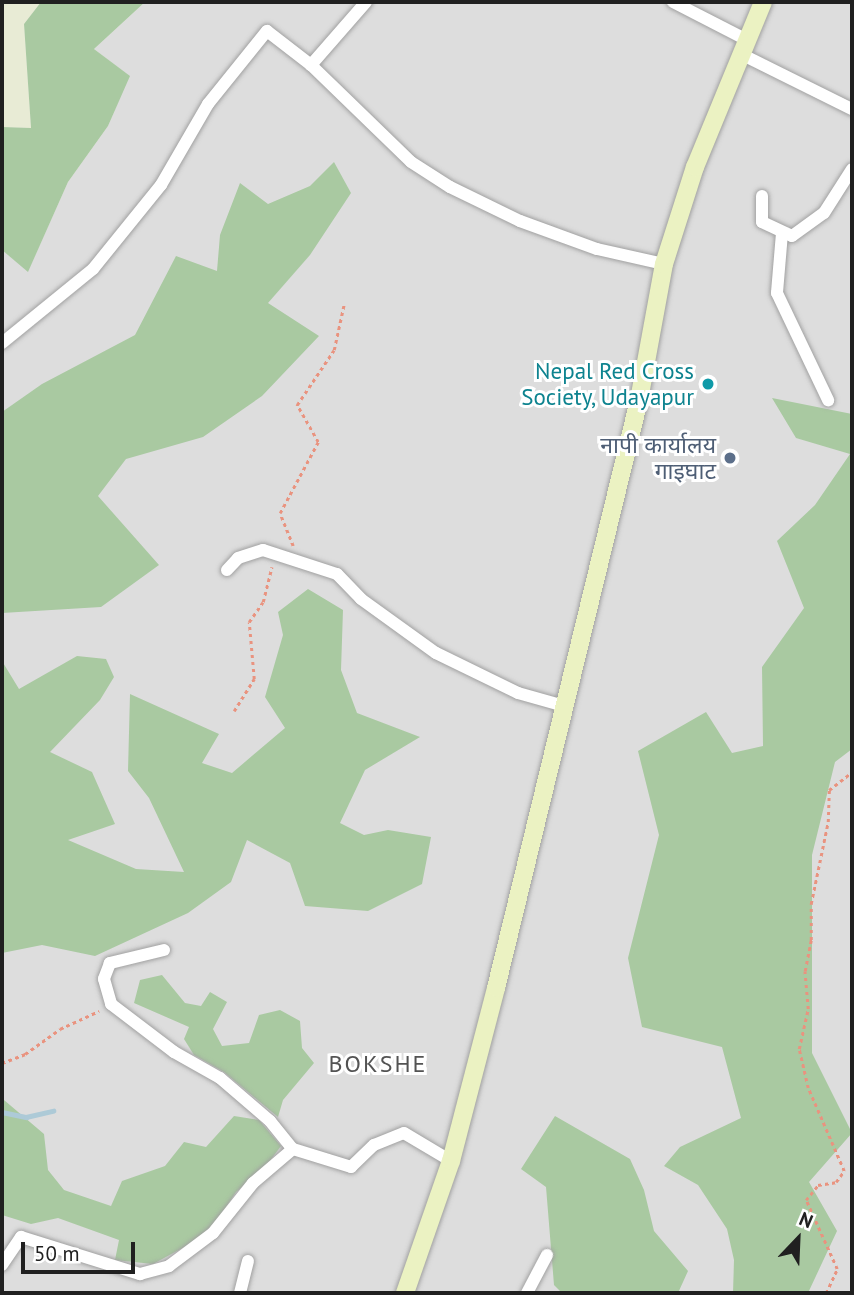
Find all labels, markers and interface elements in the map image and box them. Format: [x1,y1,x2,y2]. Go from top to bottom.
place label: Nepal Red Cross Society, Udayapur [519,357,694,411]
marker: Nepal Red Cross Society, Udayapur [700,376,716,392]
place label: नापी कार्यालय गाइघाट [600,431,716,485]
marker: नापी कार्यालय गाइघाट [722,450,738,466]
district label: BOKSHE [329,1050,427,1078]
north arrow [763,1204,833,1274]
text: N [796,1206,817,1233]
scale bar [24,1228,138,1272]
text: 50 m [34,1240,80,1267]

